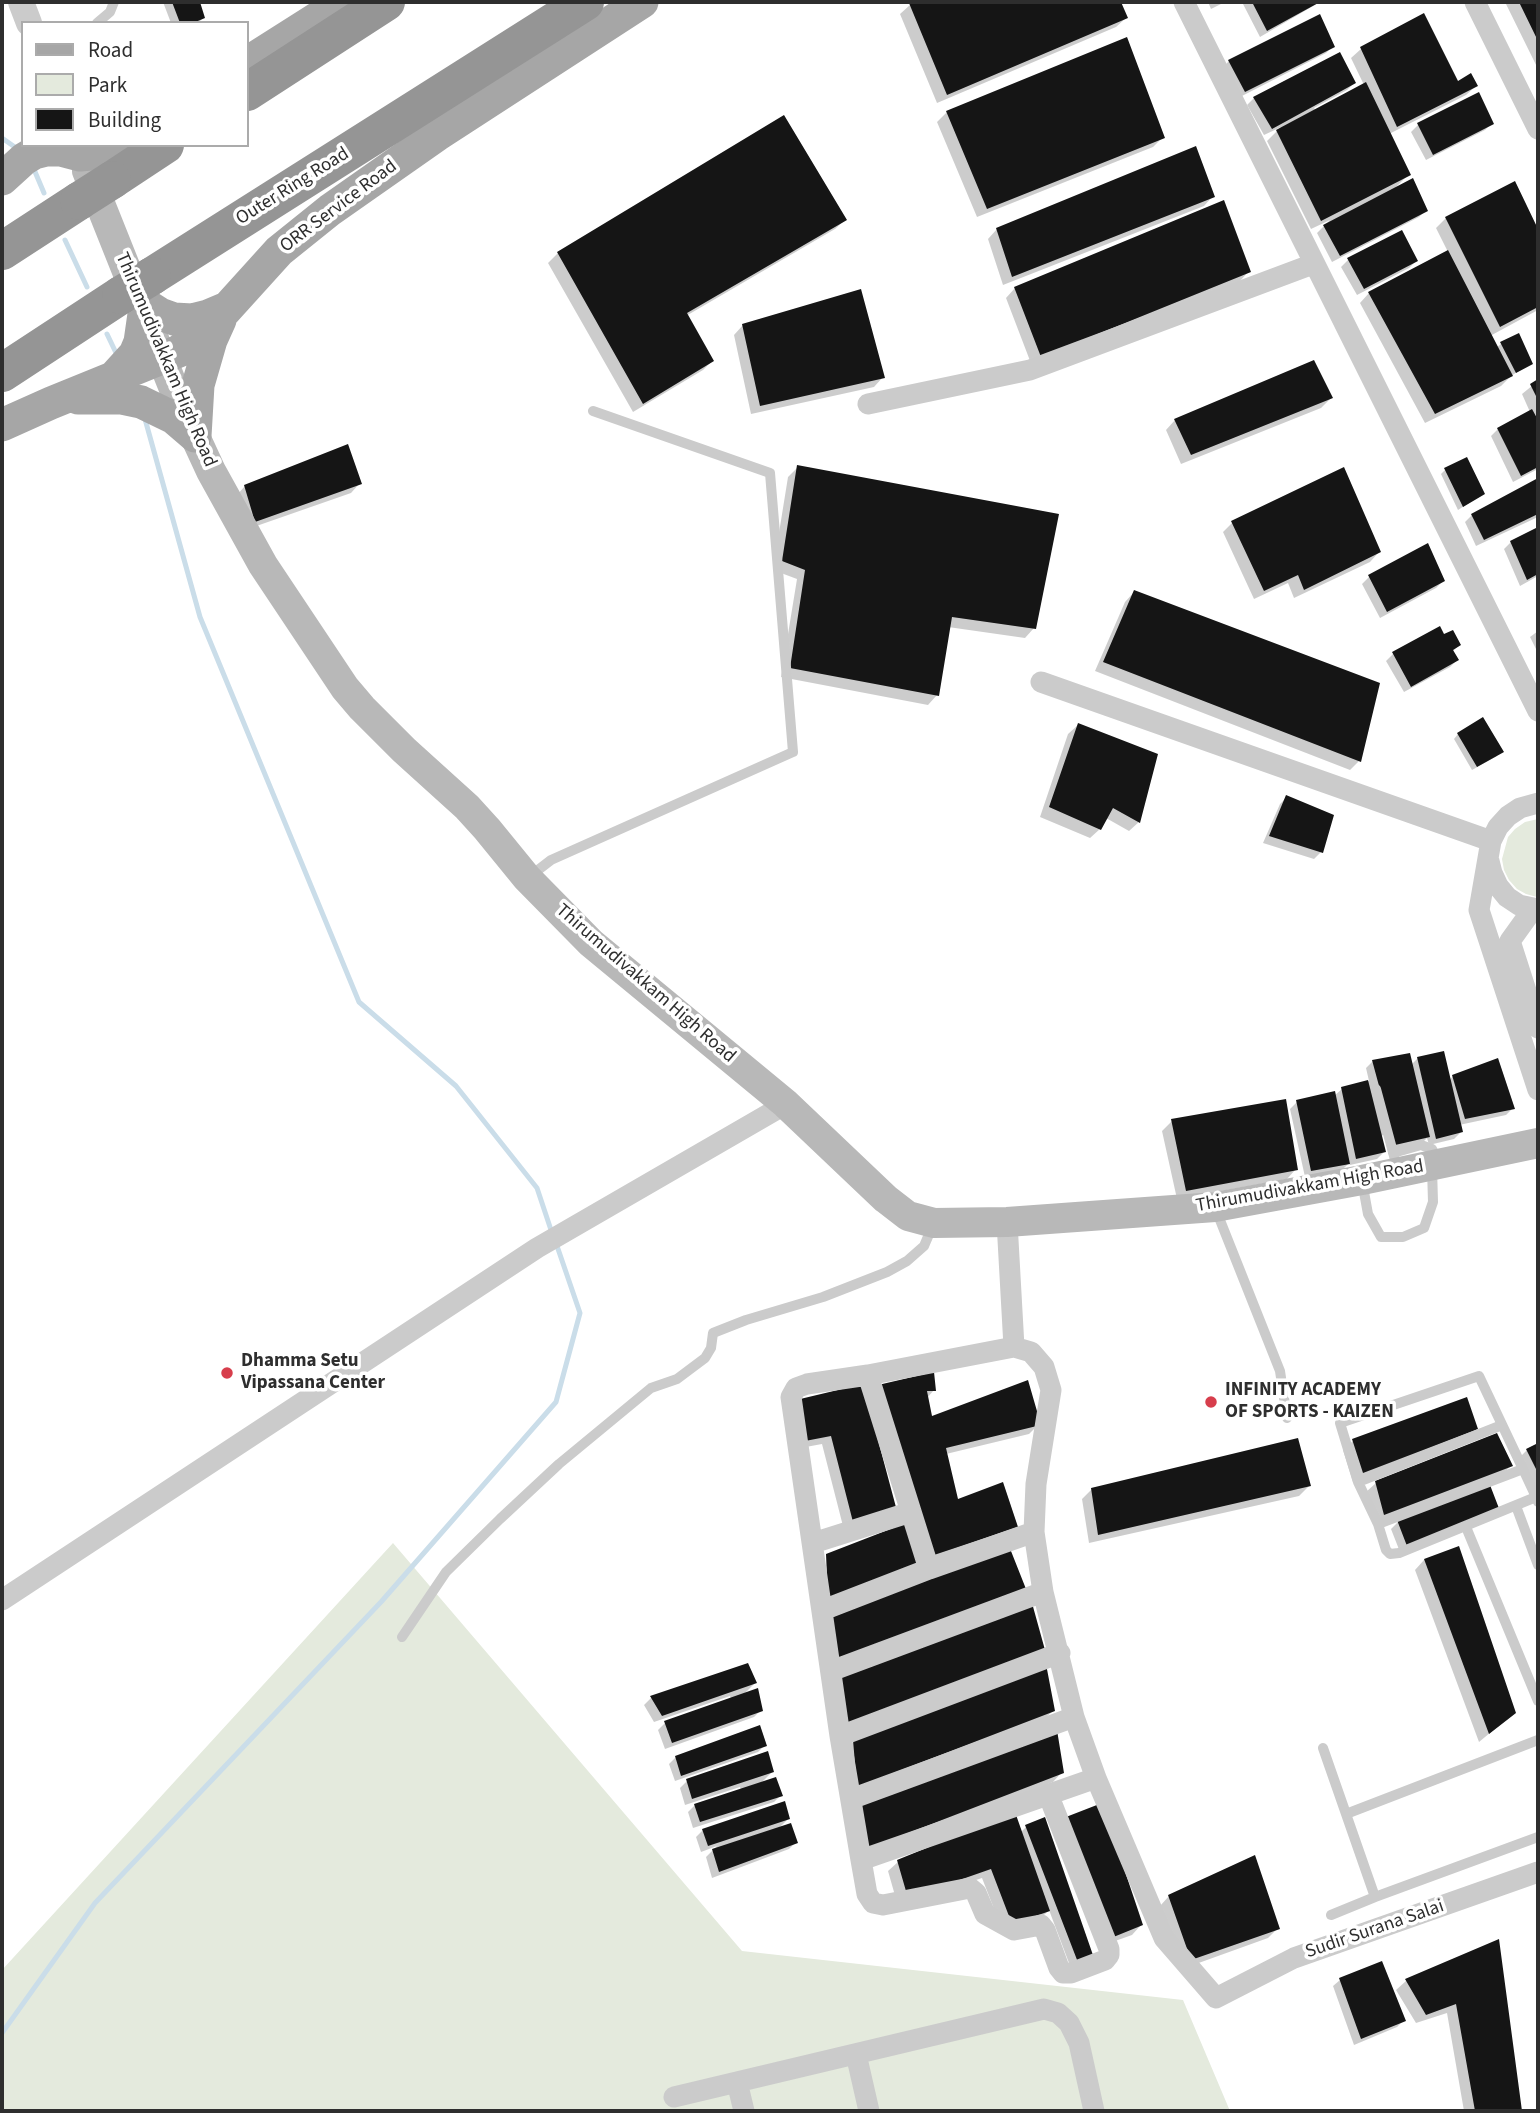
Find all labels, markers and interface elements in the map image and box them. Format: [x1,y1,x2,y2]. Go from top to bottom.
legend [21,21,248,147]
text: Road [88,35,133,65]
text: Park [88,70,127,100]
text: Building [88,105,161,135]
street label: Outer Ring Road [232,143,354,231]
street label: ORR Service Road [276,156,402,258]
street label: Thirumudivakkam High Road [109,249,221,471]
street label: Thirumudivakkam High Road [550,900,740,1068]
street label: Thirumudivakkam High Road [1194,1156,1426,1218]
place label: Dhamma Setu Vipassana Center [241,1351,385,1395]
marker: Dhamma Setu Vipassana Center [219,1365,235,1381]
place label: INFINITY ACADEMY OF SPORTS - KAIZEN [1225,1380,1394,1424]
marker: INFINITY ACADEMY OF SPORTS - KAIZEN [1203,1394,1219,1410]
street label: Sudir Surana Salai [1303,1896,1447,1964]

